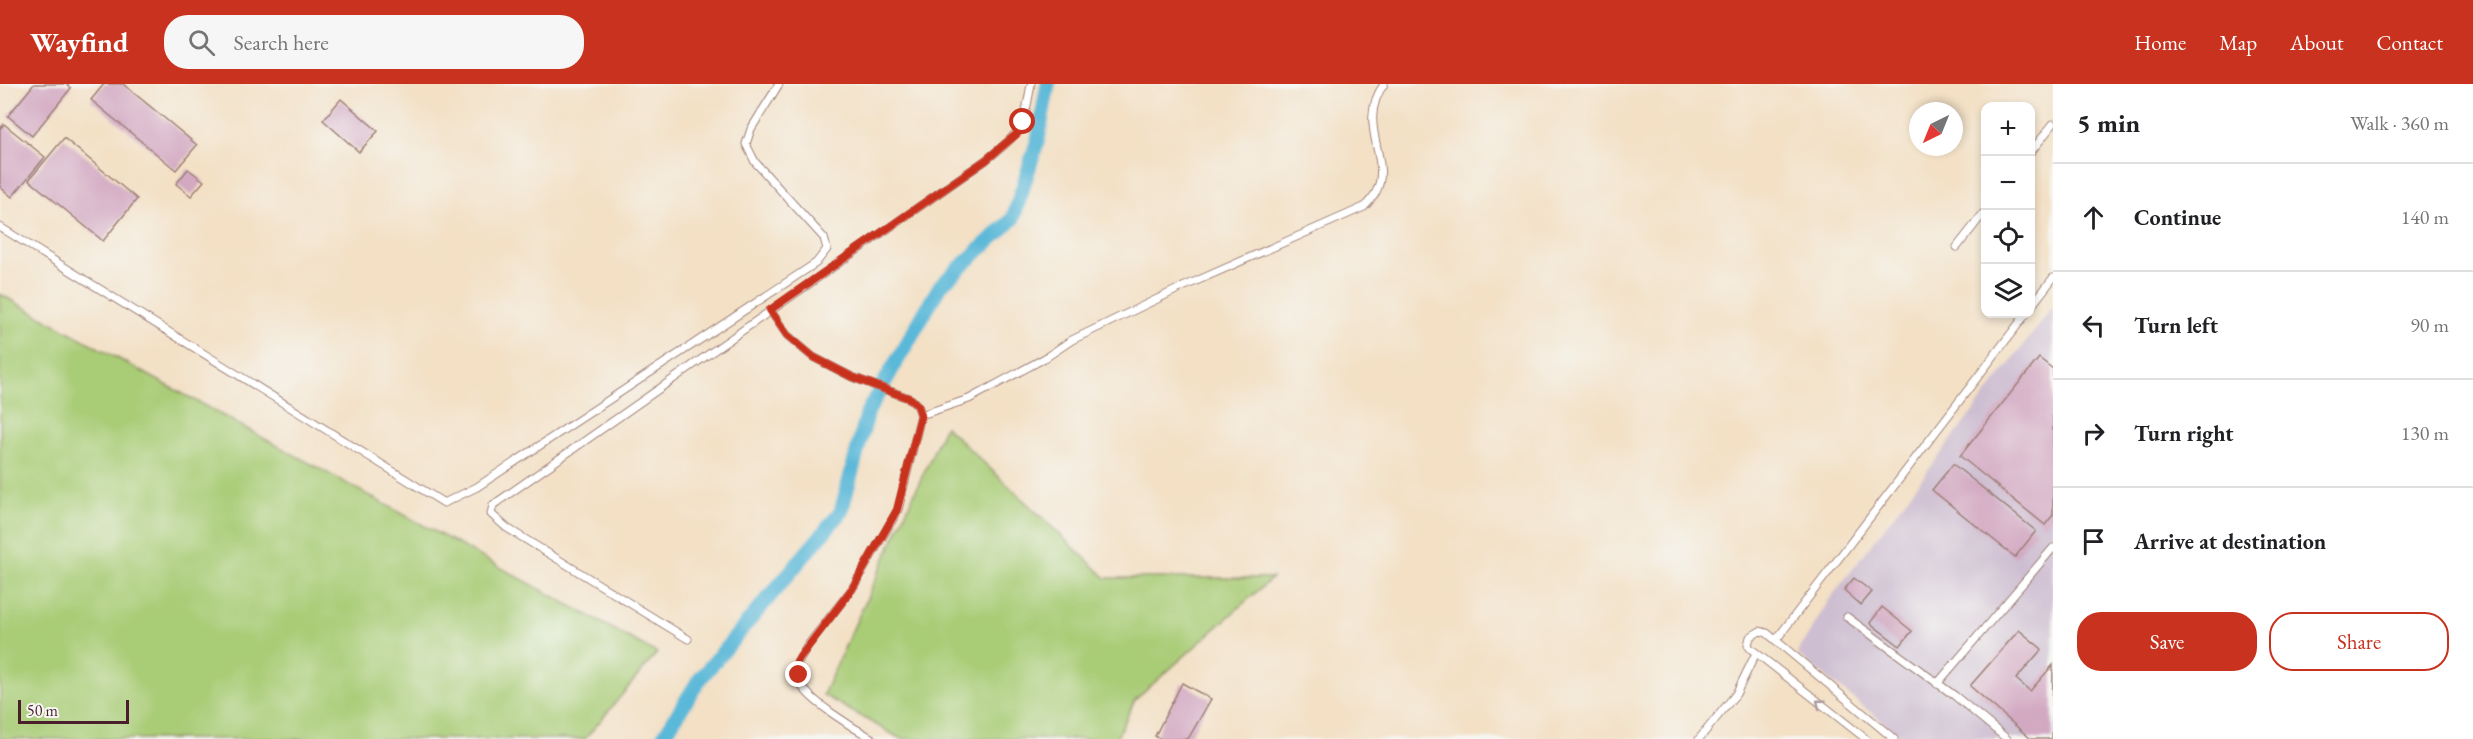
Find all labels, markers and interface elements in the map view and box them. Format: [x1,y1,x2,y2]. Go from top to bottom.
search box [164,15,584,69]
text: Wayfind [30,24,128,60]
icon: search [185,26,218,59]
text: Search here [233,28,329,57]
text: Home [2134,29,2186,56]
text: Map [2219,29,2257,56]
text: About [2290,29,2343,56]
text: Contact [2376,29,2443,56]
north arrow [1909,102,1963,156]
map controls [1981,102,2035,318]
button: + [1981,102,2035,156]
text: 5 min [2077,106,2140,140]
route start [1009,108,1035,134]
text: Walk · 360 m [2350,110,2449,136]
button: − [1981,156,2035,210]
icon: ahead [2077,201,2110,234]
text: Continue [2134,203,2221,232]
text: 140 m [2401,204,2449,230]
button: locate [1981,210,2035,264]
button: layers [1981,264,2035,318]
icon: left [2077,309,2110,342]
text: Turn left [2134,311,2218,340]
text: 90 m [2410,312,2449,338]
icon: right [2077,417,2110,450]
text: Turn right [2134,419,2233,448]
text: 130 m [2401,420,2449,446]
icon: arrive [2077,525,2110,558]
text: Arrive at destination [2134,527,2326,556]
button: Save [2077,612,2257,671]
button: Share [2269,612,2449,671]
route end [785,661,811,687]
scale bar [18,697,129,724]
one-way arrow [1815,699,1826,710]
text: 50 m [27,700,58,721]

